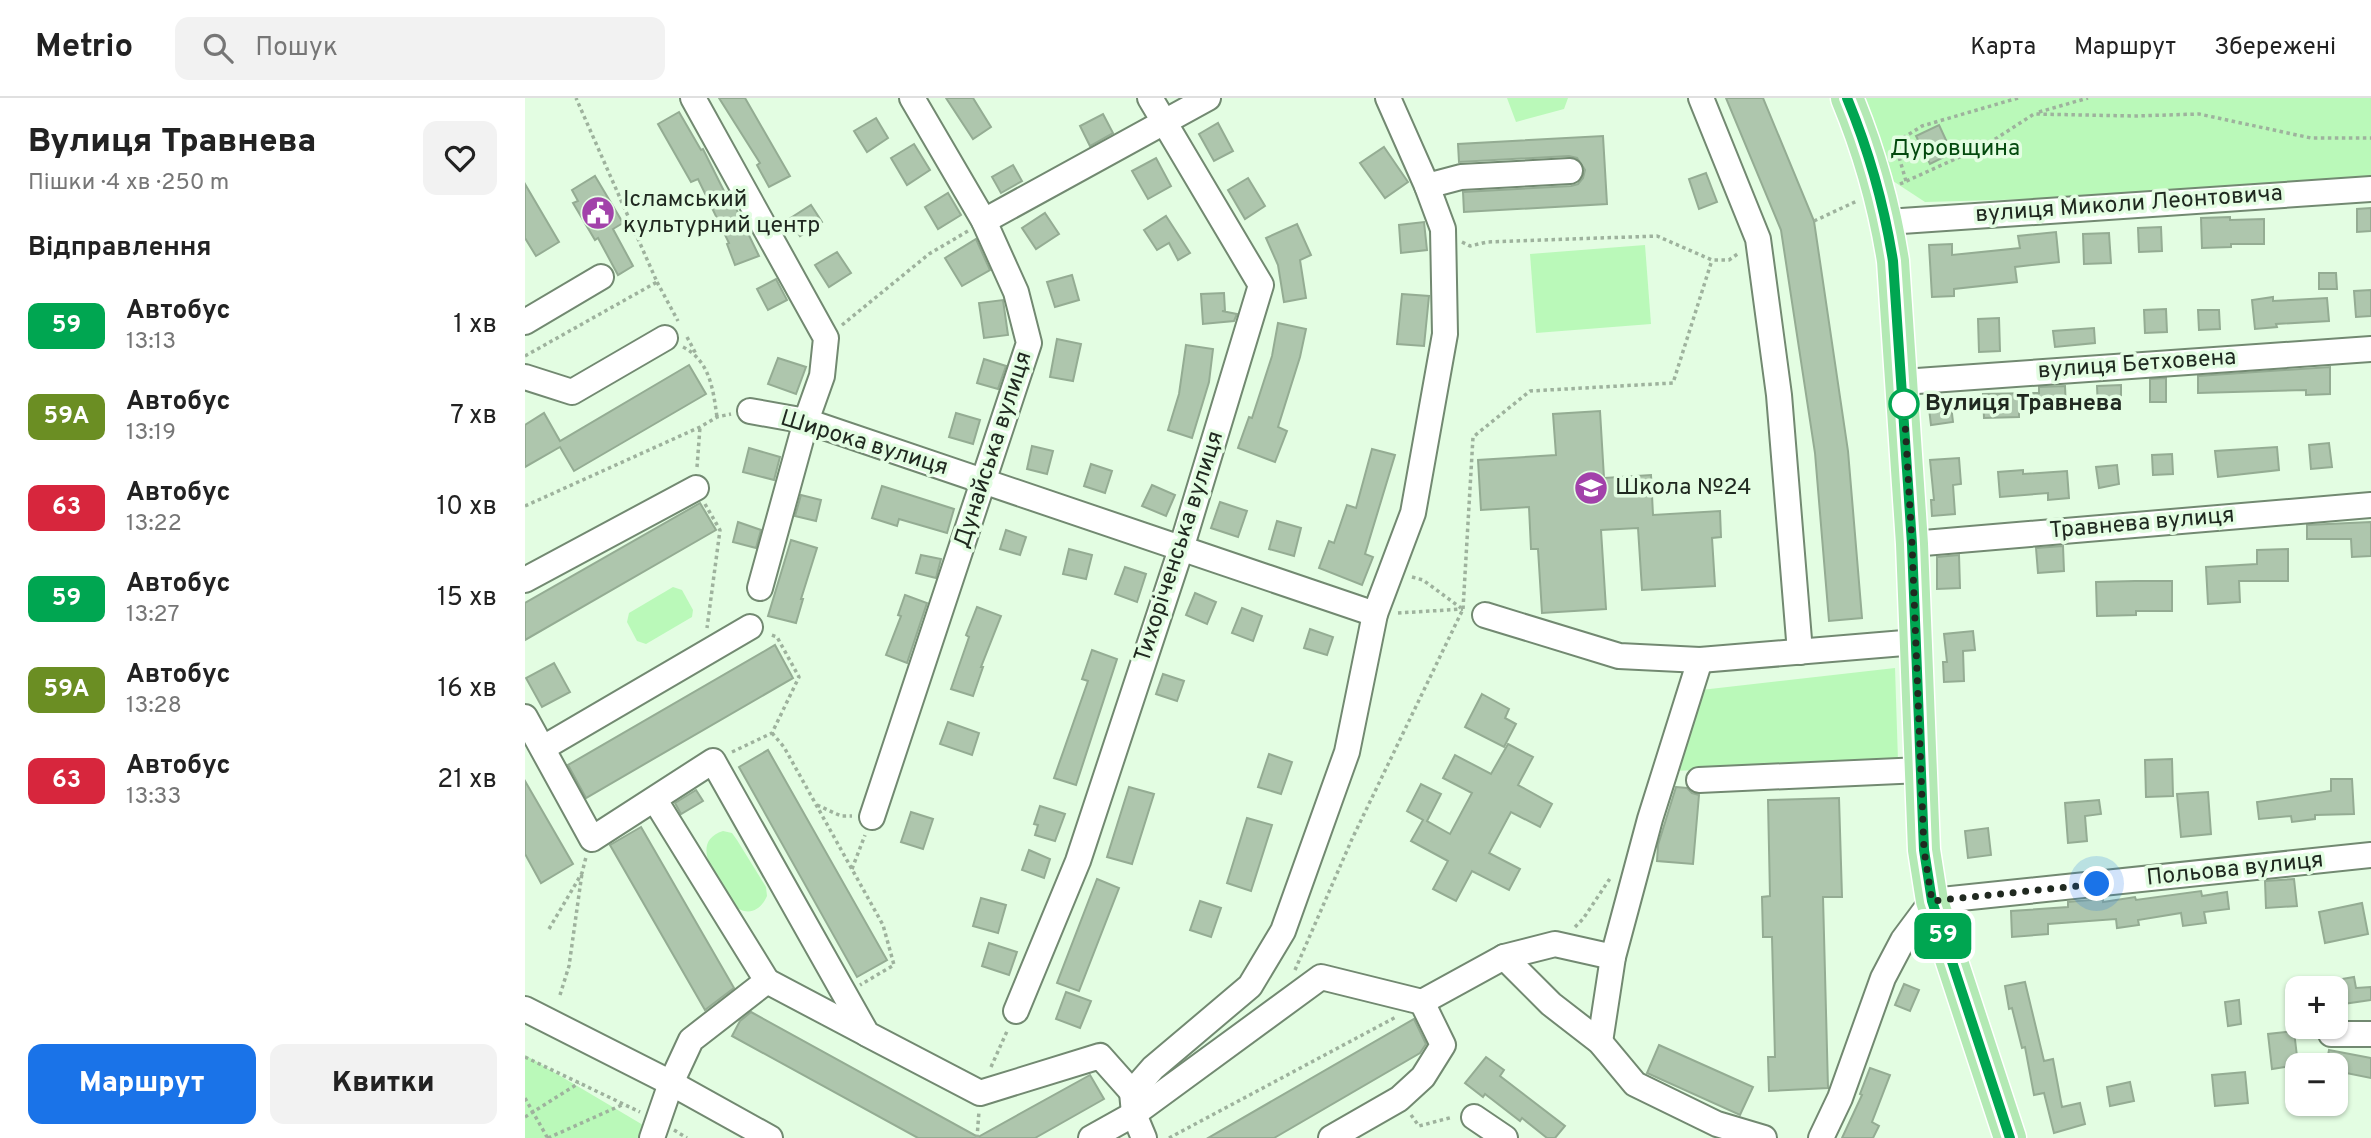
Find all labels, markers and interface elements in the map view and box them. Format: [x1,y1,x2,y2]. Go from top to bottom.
search box [175,17,665,80]
text: Metrio [35,27,133,69]
icon: search [199,29,237,67]
text: Пошук [255,32,338,65]
text: Карта [1970,33,2036,63]
text: Маршрут [2074,33,2176,63]
text: Збережені [2214,33,2336,63]
button: heart [423,121,497,195]
text: Вулиця Травнева [28,122,316,164]
park label: Дуровщина [1890,135,2020,164]
text: Пішки · 4 хв · 250 m [28,169,229,198]
street label: вулиця Миколи Леонтовича [1974,180,2284,230]
place label: Ісламський культурний центр [623,186,820,241]
public building icon: Ісламський культурний центр [579,194,617,232]
text: Відправлення [28,232,211,265]
text: Автобус [126,295,231,328]
text: 1 хв [453,309,497,342]
text: 59 [52,311,81,341]
text: 13:13 [126,328,176,357]
street label: вулиця Бетховена [2037,344,2237,386]
street label: Дунайська вулиця [949,348,1039,552]
text: Автобус [126,386,231,419]
marker: Вулиця Травнева [1889,389,1919,419]
place label: Вулиця Травнева [1925,390,2122,419]
text: 7 хв [450,400,497,433]
text: 59А [44,402,89,432]
street label: Широка вулиця [777,405,951,483]
text: 13:19 [126,419,176,448]
street label: Тихоріченська вулиця [1129,428,1231,666]
school or university icon: Школа №24 [1572,469,1610,507]
place label: Школа №24 [1615,474,1752,503]
text: Автобус [126,477,231,510]
text: 10 хв [436,491,497,524]
text: 63 [52,493,81,523]
street label: Травнева вулиця [2048,501,2236,547]
text: 13:22 [126,510,182,539]
text: Автобус [126,568,231,601]
text: 15 хв [437,582,497,615]
text: 59 [52,584,81,614]
text: 13:27 [126,601,179,630]
text: Автобус [126,659,231,692]
text: 16 хв [438,673,497,706]
text: 59А [44,675,89,705]
text: 13:28 [126,692,182,721]
text: Автобус [126,750,231,783]
text: 21 хв [437,764,497,797]
text: 63 [52,766,81,796]
text: 13:33 [126,783,181,812]
street label: Польова вулиця [2145,846,2325,894]
your location [2079,866,2114,901]
line badge: 59 [1911,913,1975,959]
text: 59 [1928,921,1958,951]
map controls [2285,976,2348,1116]
button: + [2285,976,2348,1039]
button: Маршрут [28,1044,256,1124]
button: Квитки [270,1044,497,1124]
button: − [2285,1053,2348,1116]

